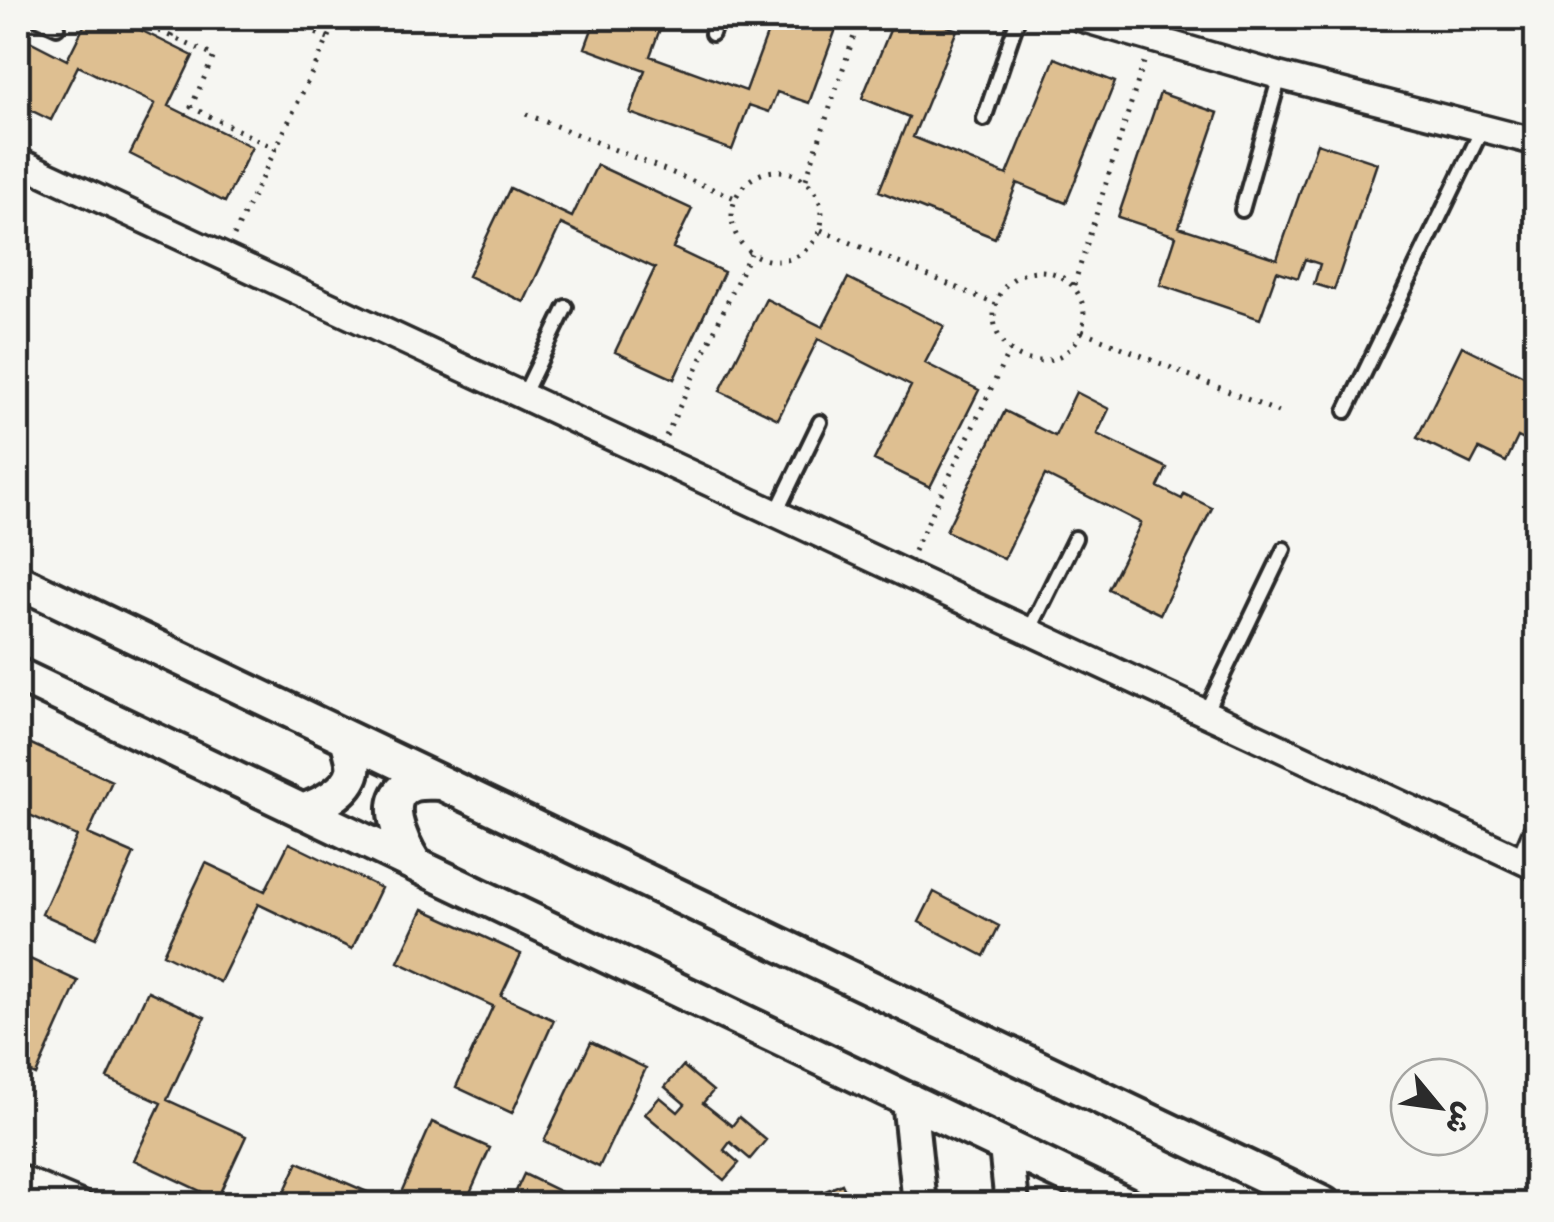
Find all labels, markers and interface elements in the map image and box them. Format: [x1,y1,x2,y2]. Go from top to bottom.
north arrow [1389,1057,1489,1157]
text: ش [1432,1094,1483,1141]

